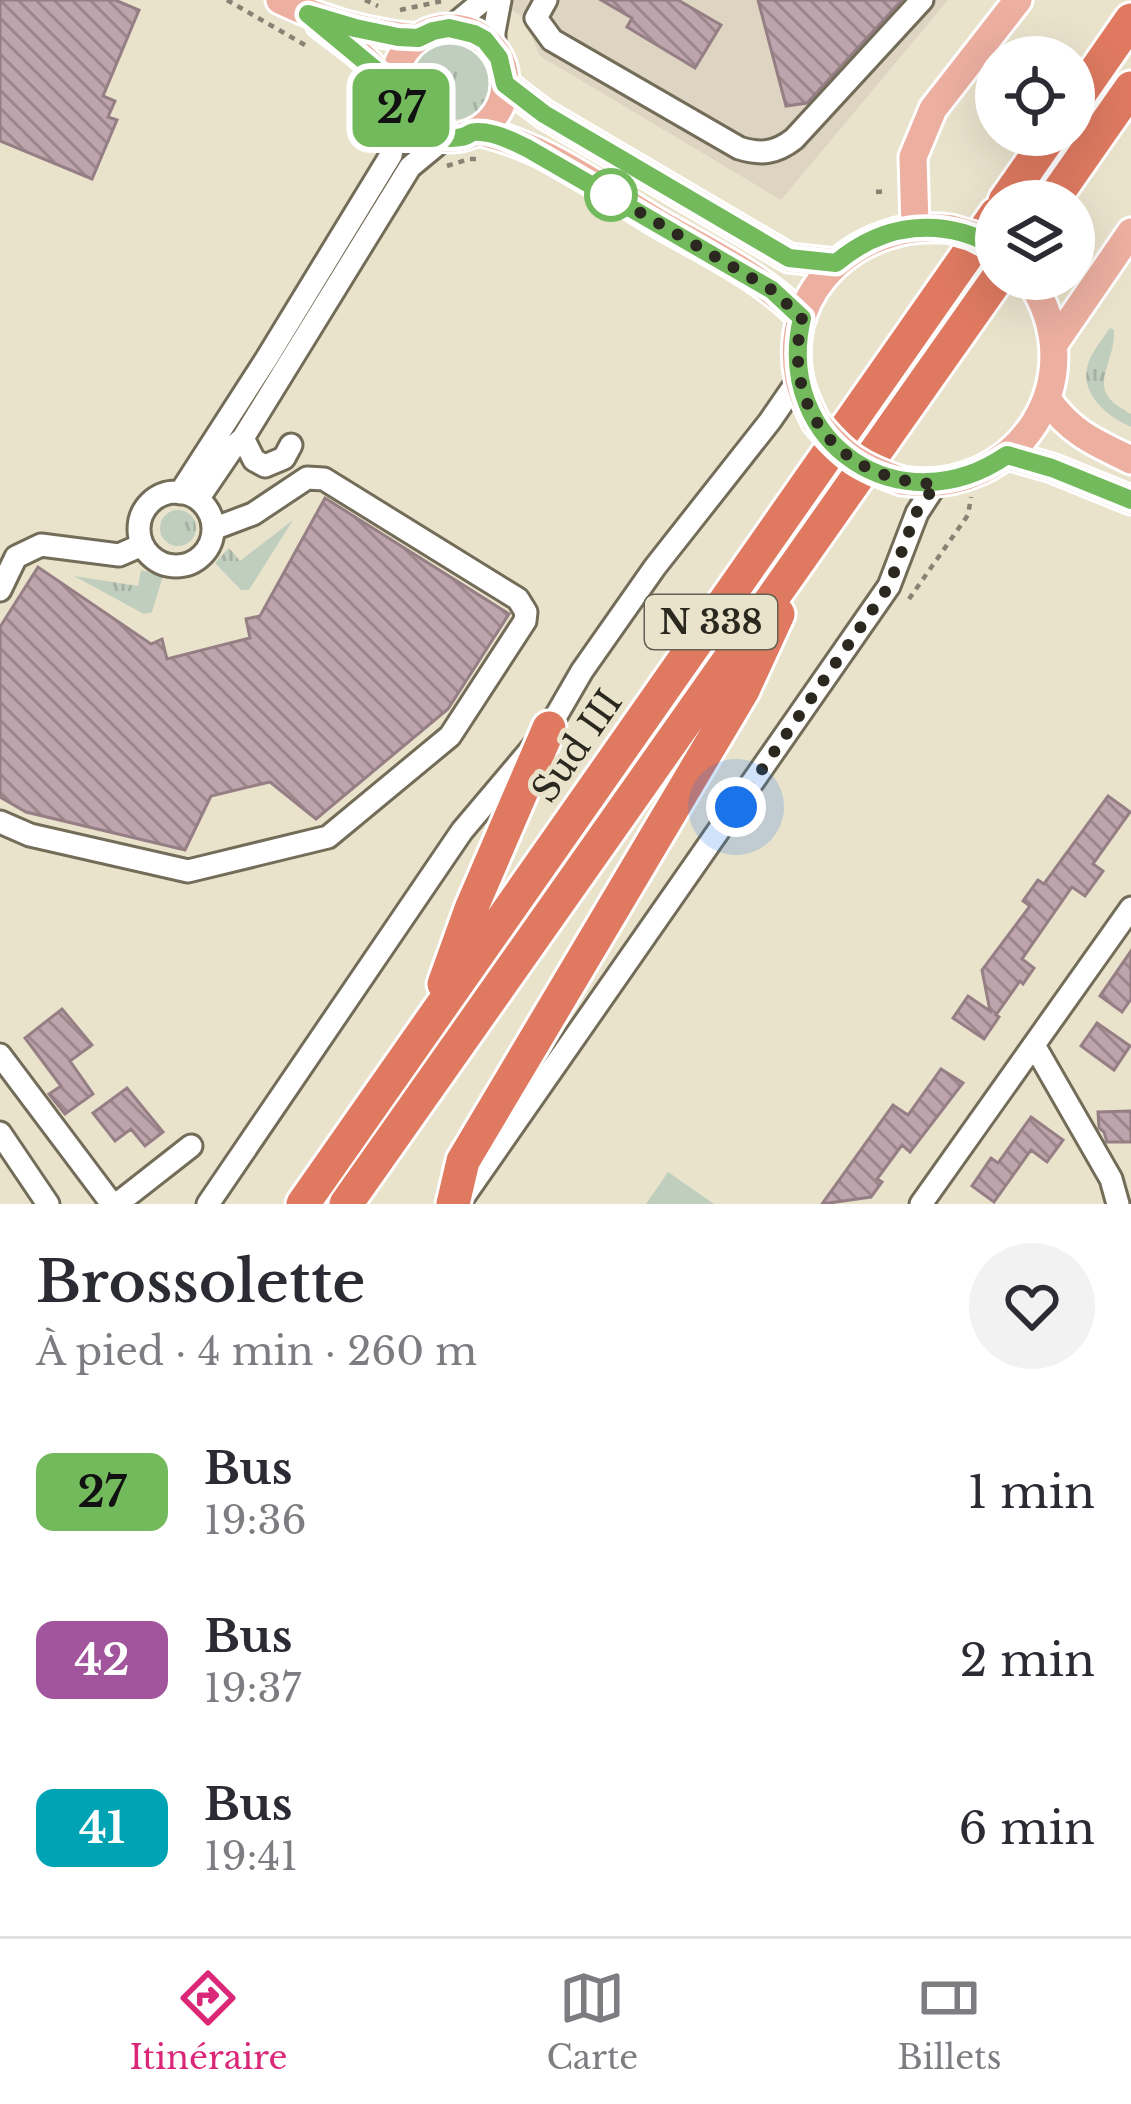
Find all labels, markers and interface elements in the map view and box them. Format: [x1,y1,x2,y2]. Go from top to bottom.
map controls [975,36,1095,300]
button: locate [975,36,1095,156]
line badge: 27 [347,69,455,147]
text: 27 [376,82,426,134]
unlabelled marker [586,170,636,220]
button: layers [975,180,1095,300]
road number: N 338 [645,595,777,649]
street label: Sud III [522,681,632,811]
your location [706,777,766,837]
button: heart [969,1243,1095,1369]
text: Brossolette [36,1247,365,1317]
text: À pied · 4 min · 260 m [36,1327,477,1376]
text: Bus [204,1440,292,1496]
text: 1 min [967,1464,1095,1520]
text: 27 [77,1466,127,1518]
text: 19:36 [204,1496,307,1545]
text: Bus [204,1608,292,1664]
text: 2 min [960,1632,1095,1688]
text: 42 [74,1634,130,1686]
text: 19:37 [204,1664,301,1713]
text: Bus [204,1776,292,1832]
text: 6 min [959,1800,1095,1856]
text: 41 [79,1802,125,1854]
text: 19:41 [204,1832,298,1881]
tab: Itinéraire [129,1965,288,2078]
tab: Carte [546,1965,638,2078]
tab: Billets [897,1965,1002,2078]

